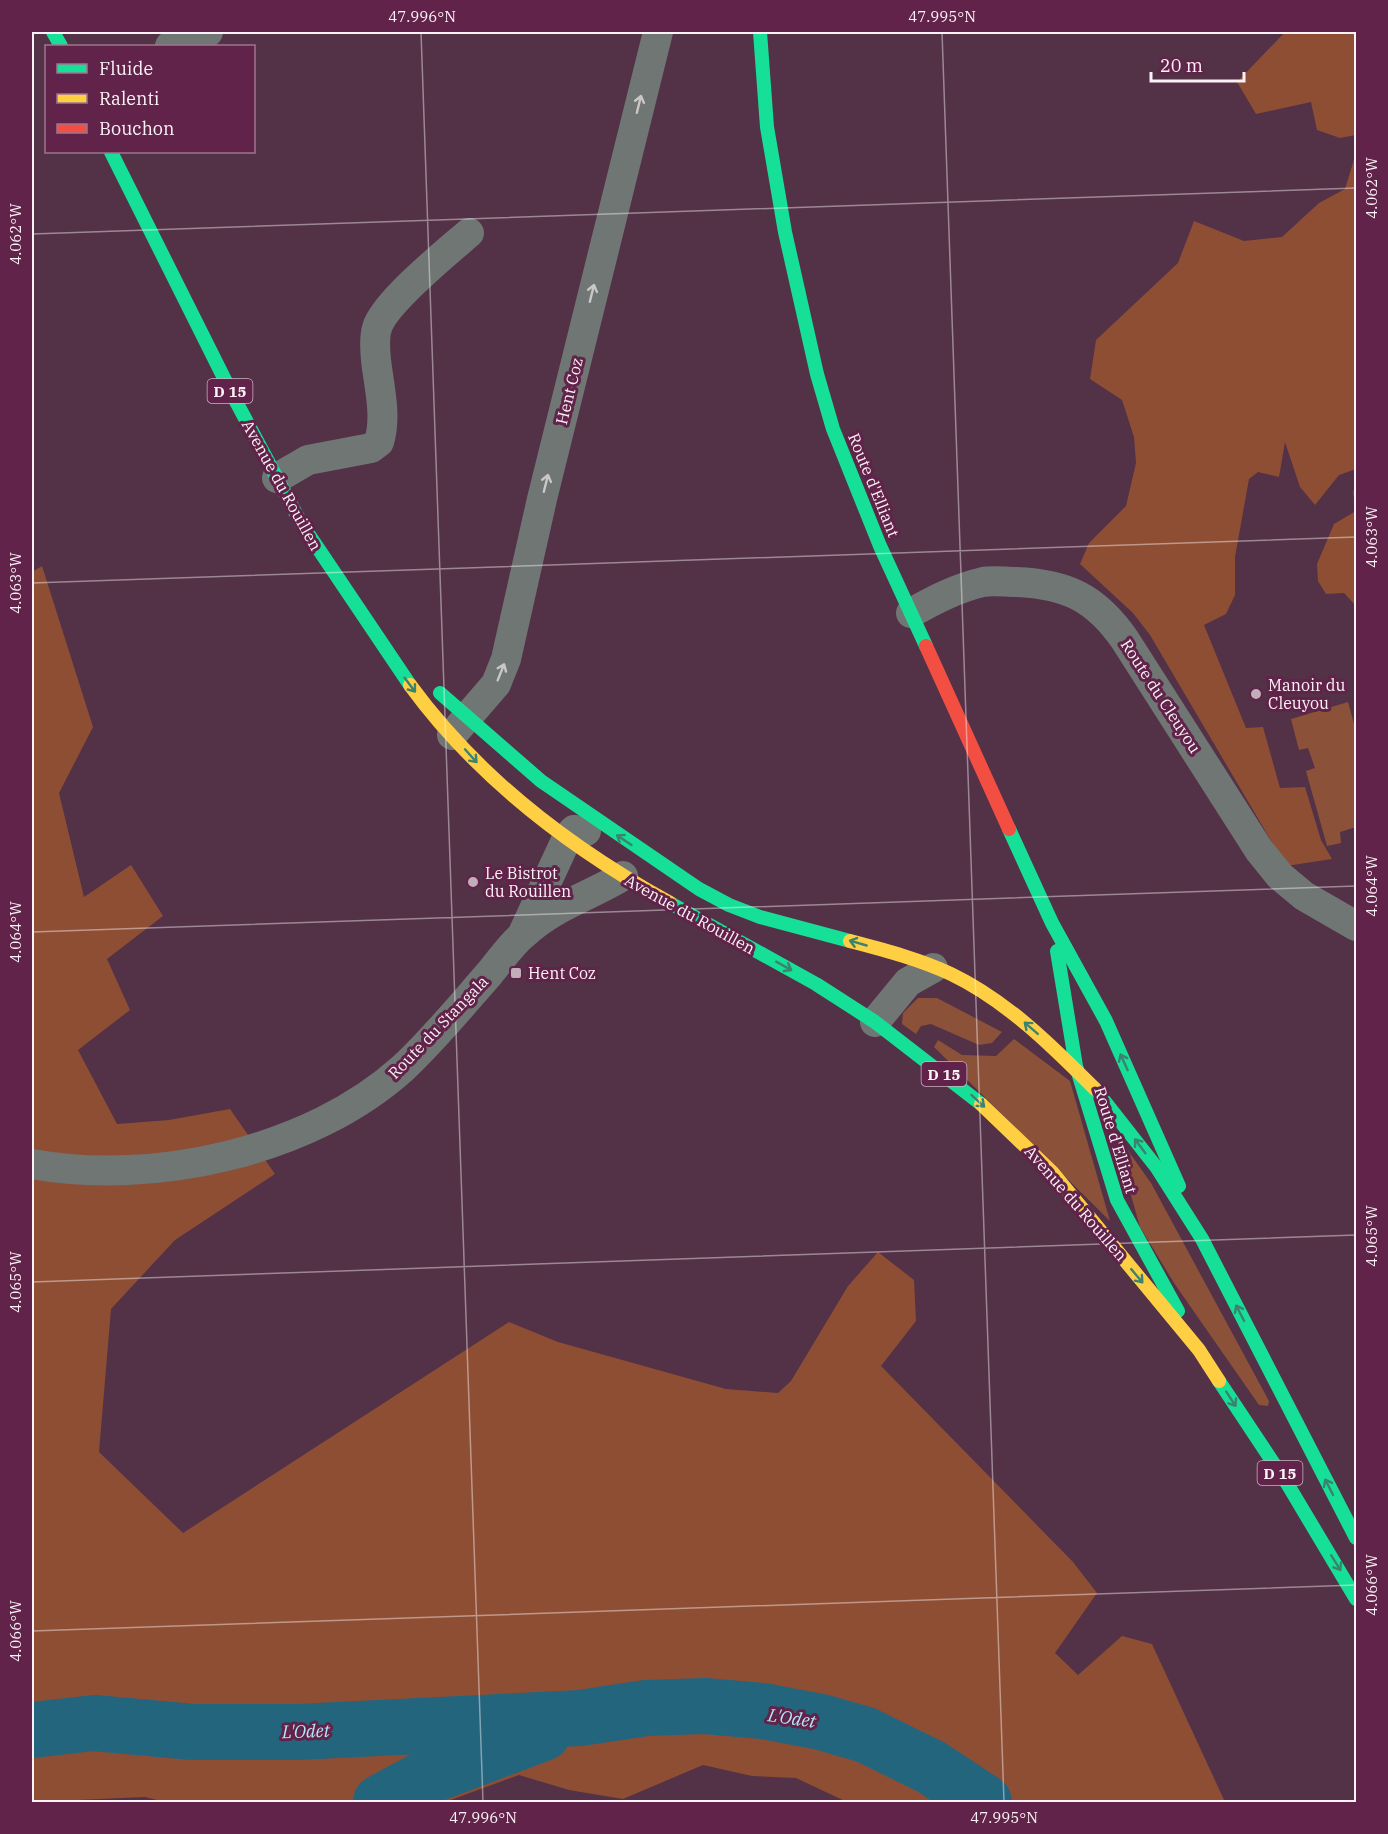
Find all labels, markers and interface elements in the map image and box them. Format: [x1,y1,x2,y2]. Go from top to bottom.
text: 47.996°N [388,7,456,26]
text: 47.995°N [908,7,976,26]
legend [45,45,255,153]
scale bar [1151,45,1244,83]
text: 20 m [1160,54,1203,77]
text: Fluide [99,57,153,80]
text: Ralenti [99,87,160,110]
one-way arrow [634,95,645,114]
text: Bouchon [99,117,175,140]
text: 4.062°W [1362,157,1381,219]
text: 4.062°W [6,203,25,265]
one-way arrow [587,284,599,303]
street label: Hent Coz [551,356,587,426]
road number: D 15 [208,379,252,403]
street label: Avenue du Rouillen [238,416,326,554]
street label: Route d'Elliant [844,430,904,540]
one-way arrow [541,473,553,492]
text: 4.063°W [1362,506,1381,568]
text: 4.063°W [6,552,25,614]
street label: Route du Cleuyou [1117,635,1205,757]
one-way arrow [496,663,507,682]
place label: Manoir du Cleuyou [1268,675,1346,713]
one-way arrow [403,677,416,693]
marker: Manoir du Cleuyou [1249,687,1263,701]
one-way arrow [464,749,478,764]
one-way arrow [616,833,633,846]
text: 4.064°W [1362,855,1381,917]
place label: Le Bistrot du Rouillen [485,863,571,901]
street label: Avenue du Rouillen [621,870,759,958]
marker: Le Bistrot du Rouillen [466,875,480,889]
text: 4.064°W [6,901,25,963]
one-way arrow [849,937,868,948]
one-way arrow [774,961,792,972]
place label: Hent Coz [528,963,596,983]
marker: Hent Coz [509,966,523,980]
street label: Route du Stangala [384,971,492,1083]
one-way arrow [1024,1021,1039,1035]
one-way arrow [1118,1054,1129,1072]
road number: D 15 [922,1062,966,1086]
street label: Route d'Elliant [1090,1084,1142,1196]
one-way arrow [970,1094,985,1108]
one-way arrow [1134,1139,1146,1155]
street label: Avenue du Rouillen [1020,1141,1132,1265]
text: 4.065°W [1362,1205,1381,1267]
text: 4.065°W [6,1251,25,1313]
one-way arrow [1131,1268,1144,1284]
one-way arrow [1234,1304,1246,1322]
one-way arrow [1226,1390,1238,1407]
road number: D 15 [1258,1461,1302,1485]
one-way arrow [1323,1478,1334,1496]
one-way arrow [1331,1554,1343,1571]
text: 4.066°W [1362,1554,1381,1616]
text: 4.066°W [6,1600,25,1662]
water label: L'Odet [766,1703,818,1733]
water label: L'Odet [281,1719,331,1743]
text: 47.996°N [449,1808,517,1827]
text: 47.995°N [970,1808,1038,1827]

